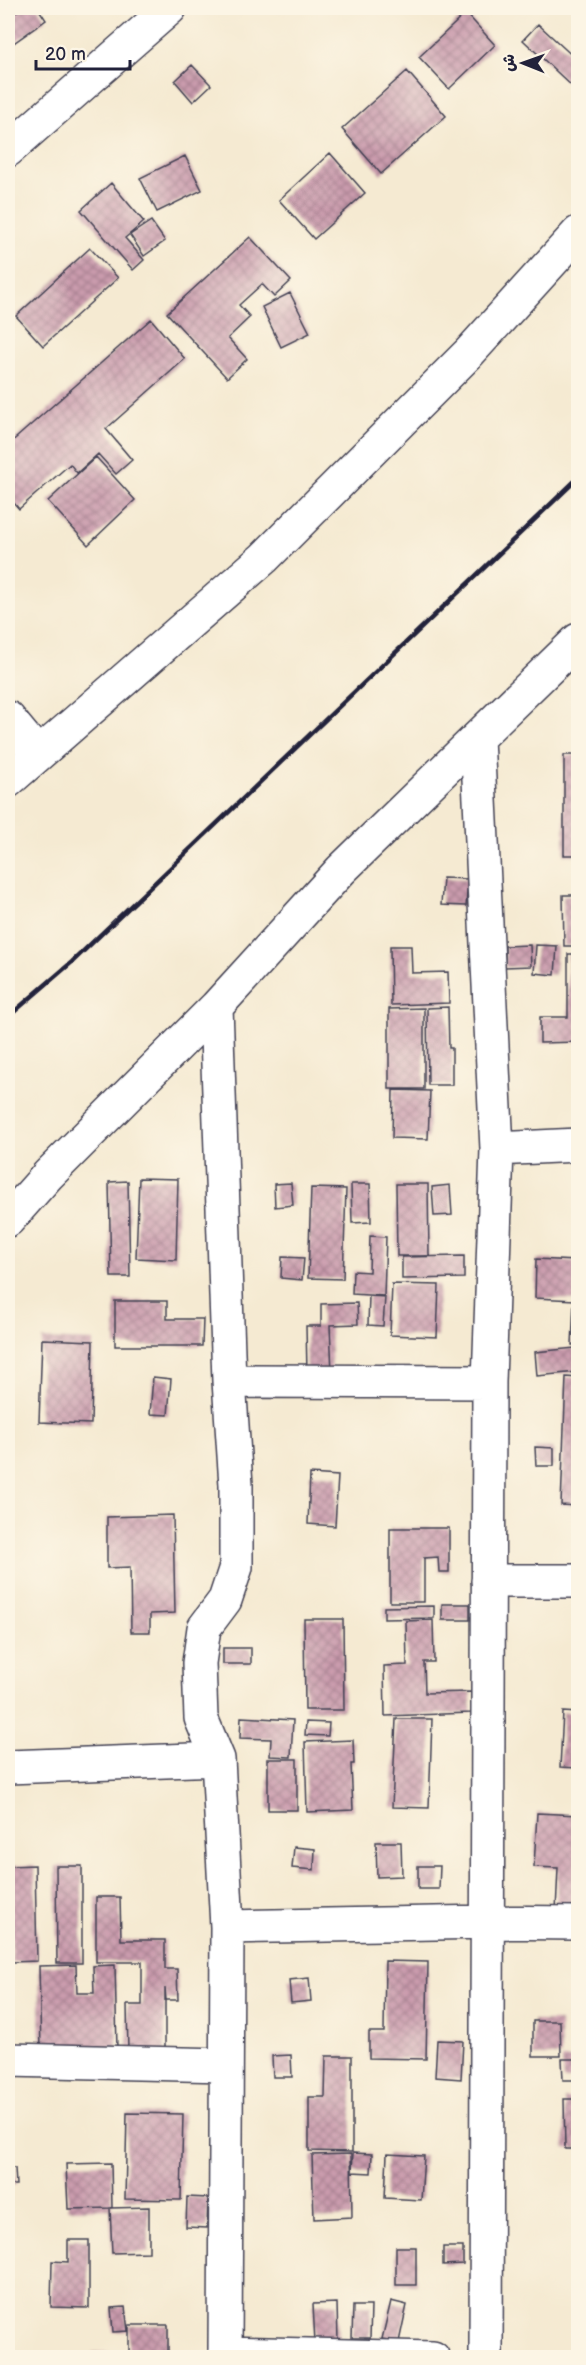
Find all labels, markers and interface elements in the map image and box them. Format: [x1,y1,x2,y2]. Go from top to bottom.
scale bar [36,33,130,71]
north arrow [493,33,553,93]
text: 20 m [45,44,86,65]
text: ش [500,54,519,72]

